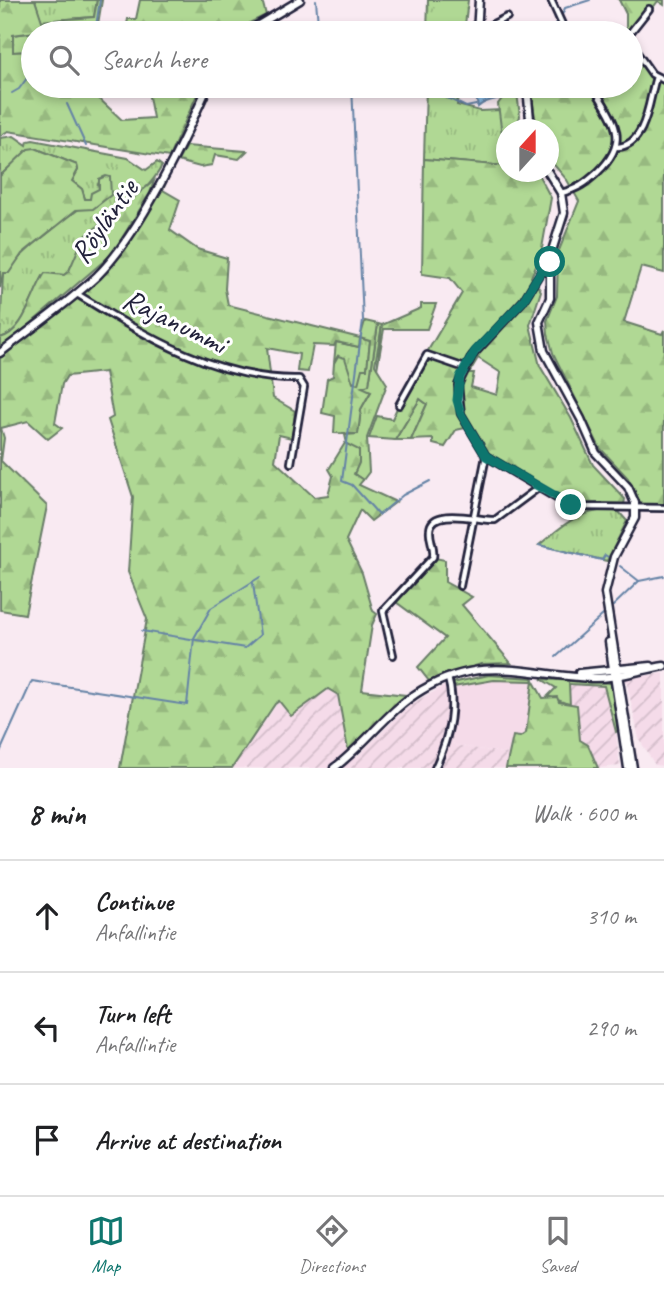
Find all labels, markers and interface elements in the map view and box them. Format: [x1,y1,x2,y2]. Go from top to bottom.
search box [21,21,643,98]
icon: search [45,41,83,79]
text: Search here [101,43,207,76]
north arrow [496,119,559,182]
street label: Röyläntie [62,170,148,270]
route start [534,246,565,277]
street label: Rajanummi [117,280,236,364]
route end [555,489,586,520]
text: 8 min [28,795,85,833]
text: Walk · 600 m [532,799,636,828]
text: Continue [95,885,173,918]
icon: ahead [28,897,66,935]
text: 310 m [587,902,636,931]
text: Anfallintie [95,918,175,947]
text: Turn left [95,997,170,1030]
icon: left [28,1009,66,1047]
text: 290 m [587,1014,636,1043]
text: Anfallintie [95,1030,175,1059]
icon: arrive [28,1121,66,1159]
text: Arrive at destination [95,1124,281,1157]
tab: Map [87,1212,125,1278]
tab: Directions [299,1212,365,1278]
tab: Saved [539,1212,577,1278]

